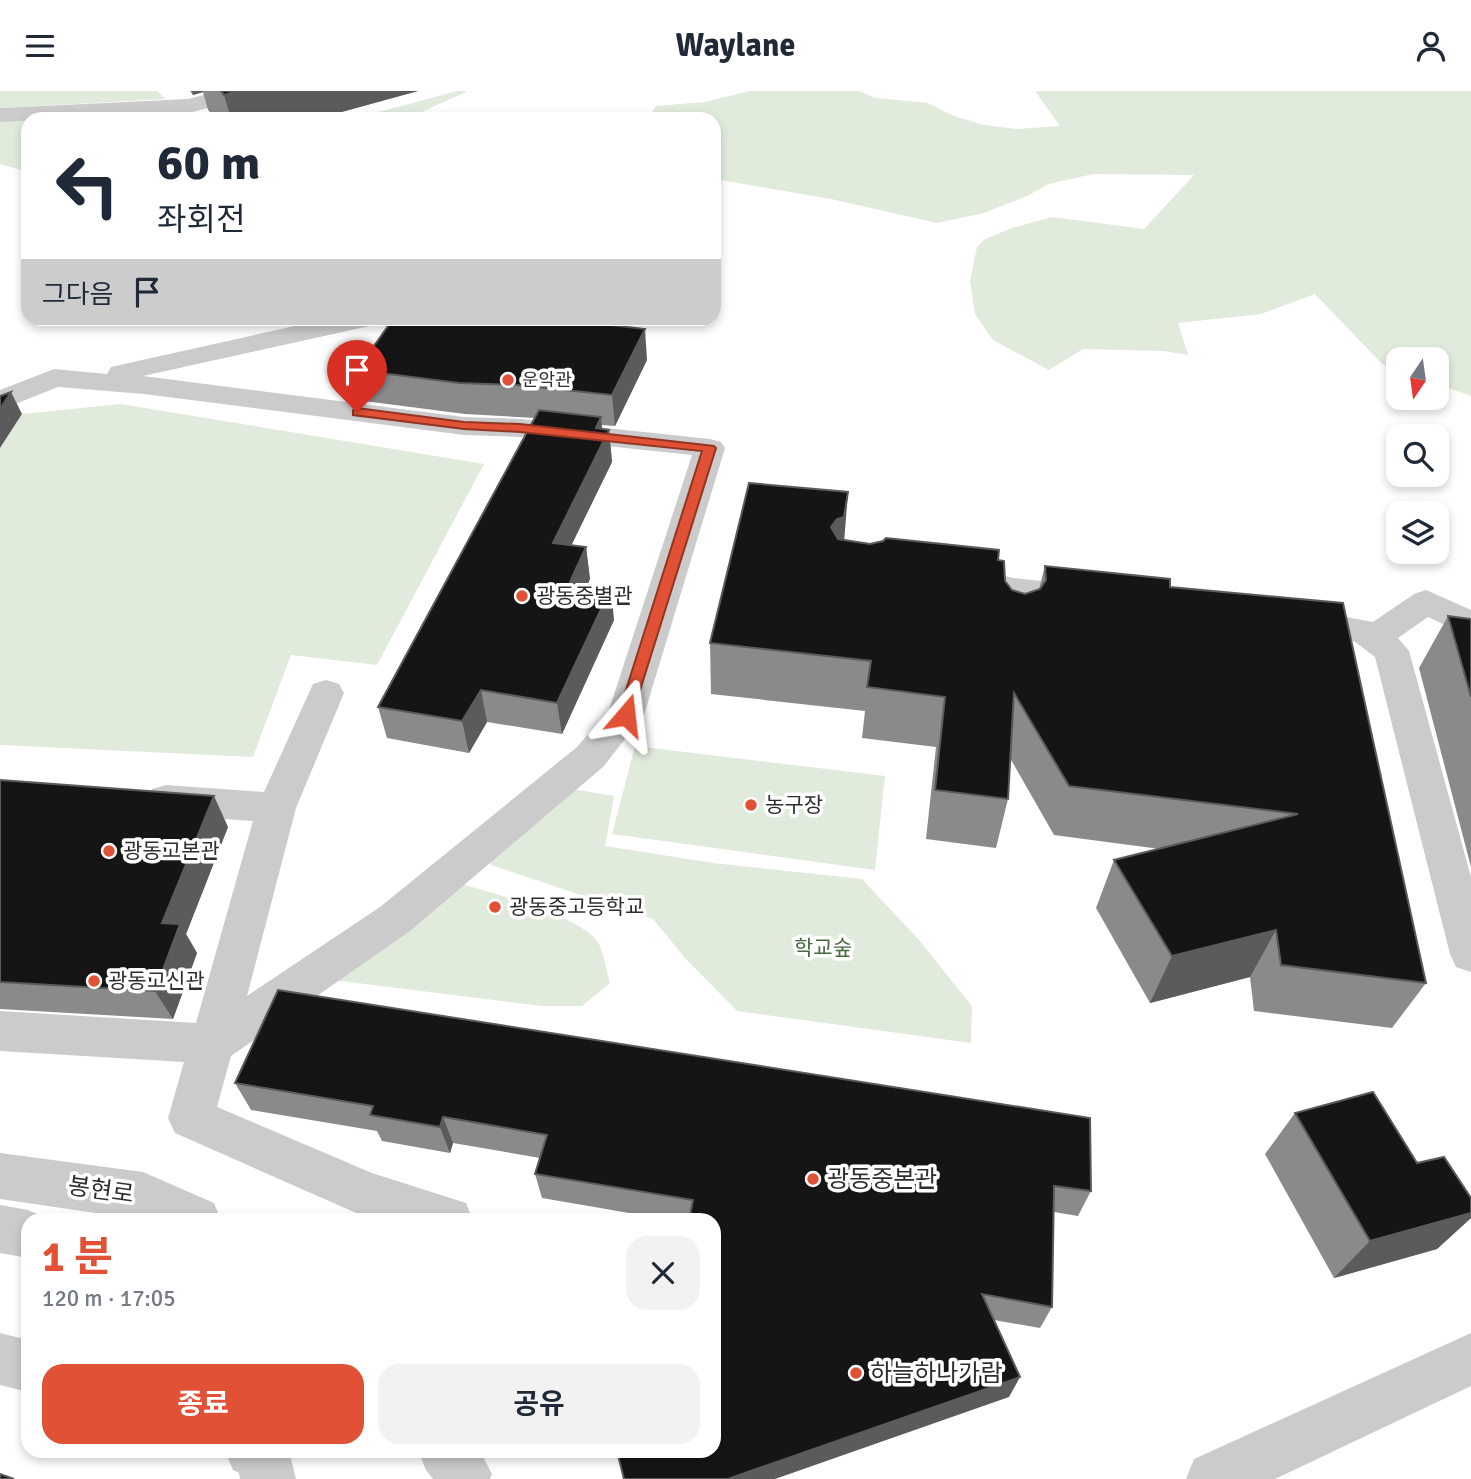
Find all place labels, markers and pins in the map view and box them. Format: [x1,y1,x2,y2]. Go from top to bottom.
pin [327,340,387,412]
place label: 운악관 [522,369,572,391]
marker: 운악관 [500,372,516,388]
place label: 광동중별관 [536,583,633,609]
marker: 광동중별관 [514,588,530,604]
place label: 농구장 [765,792,823,818]
marker: 농구장 [743,797,759,813]
place label: 광동고본관 [123,838,220,864]
marker: 광동고본관 [101,843,117,859]
place label: 광동중고등학교 [509,894,644,920]
marker: 광동중고등학교 [487,899,503,915]
place label: 광동고신관 [108,968,205,994]
marker: 광동고신관 [86,973,102,989]
place label: 광동중본관 [827,1164,937,1194]
marker: 광동중본관 [805,1171,821,1187]
place label: 하늘하나가람 [870,1358,1002,1388]
marker: 하늘하나가람 [848,1365,864,1381]

